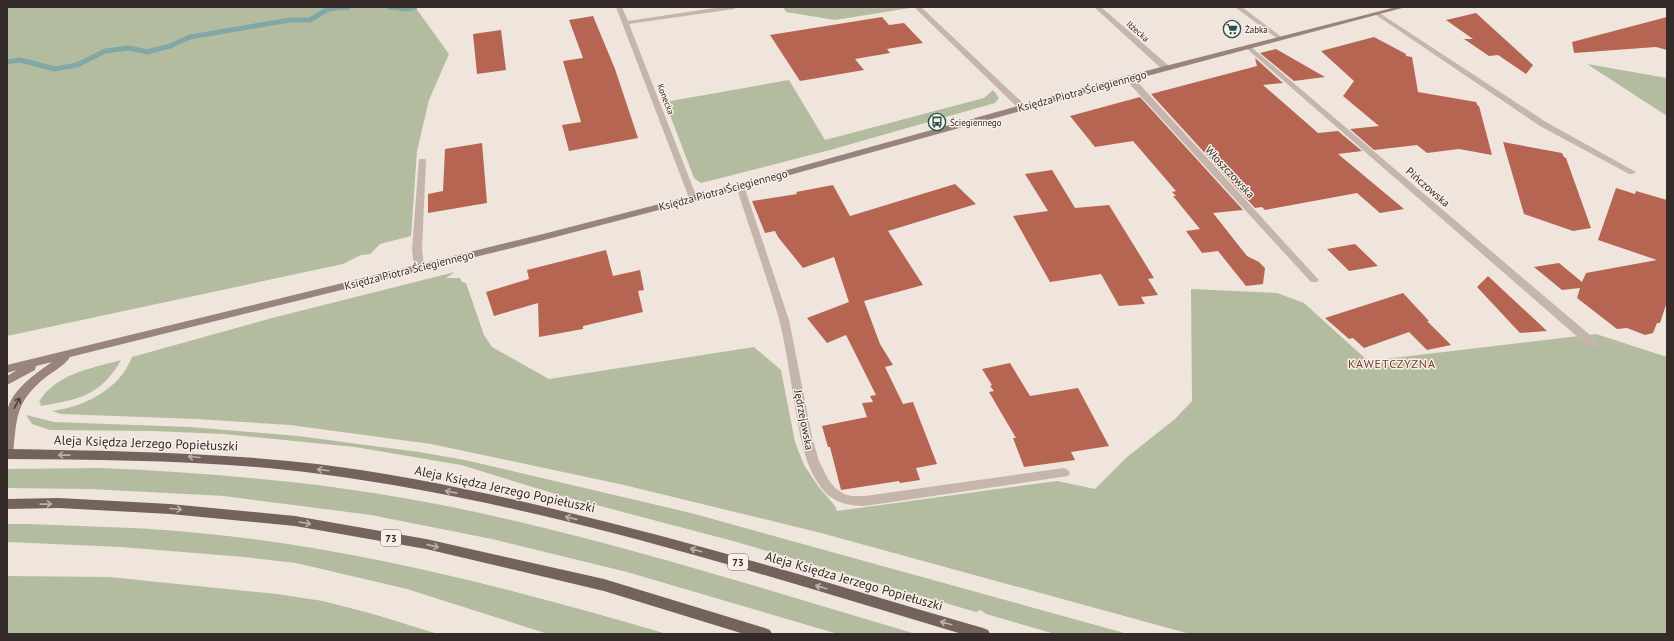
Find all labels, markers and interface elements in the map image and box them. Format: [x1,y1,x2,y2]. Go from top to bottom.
street label: Iłżecka [1124,18,1152,44]
supermarket icon: Żabka [1222,19,1242,39]
place label: Żabka [1245,24,1268,35]
street label: Księdza Piotra Ściegiennego [1016,67,1148,115]
street label: Konecka [655,82,677,116]
bus stop icon: Ściegiennego [927,112,947,132]
place label: Ściegiennego [950,117,1002,128]
street label: Włoszczowska [1202,143,1258,201]
street label: Pińczowska [1403,164,1453,210]
street label: Księdza Piotra Ściegiennego [657,166,789,214]
street label: Księdza Piotra Ściegiennego [343,247,475,293]
district label: KAWETCZYZNA [1348,356,1436,371]
street label: Jędrzejowska [791,388,817,451]
one-way arrow [14,397,21,409]
street label: Aleja Księdza Jerzego Popiełuszki [54,431,238,455]
one-way arrow [58,451,71,459]
one-way arrow [188,454,201,461]
street label: Aleja Księdza Jerzego Popiełuszki [413,462,597,516]
one-way arrow [317,466,330,474]
one-way arrow [445,487,458,495]
one-way arrow [39,500,52,508]
one-way arrow [169,506,182,513]
one-way arrow [564,514,577,521]
one-way arrow [298,519,311,527]
road number: 73 [381,530,401,546]
one-way arrow [426,542,439,550]
one-way arrow [690,546,703,553]
street label: Aleja Księdza Jerzego Popiełuszki [763,547,945,615]
road number: 73 [728,554,748,570]
one-way arrow [815,583,828,590]
one-way arrow [940,619,953,626]

